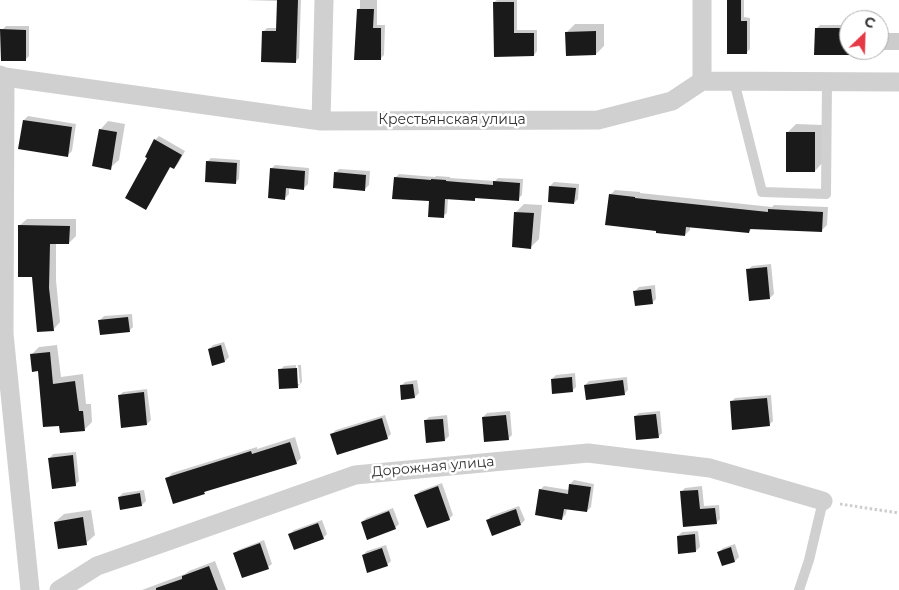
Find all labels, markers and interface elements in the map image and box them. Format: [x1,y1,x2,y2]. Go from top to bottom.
north arrow [839,10,889,60]
text: С [861,12,878,32]
street label: Крестьянская улица [378,112,526,128]
street label: Дорожная улица [371,453,495,481]

